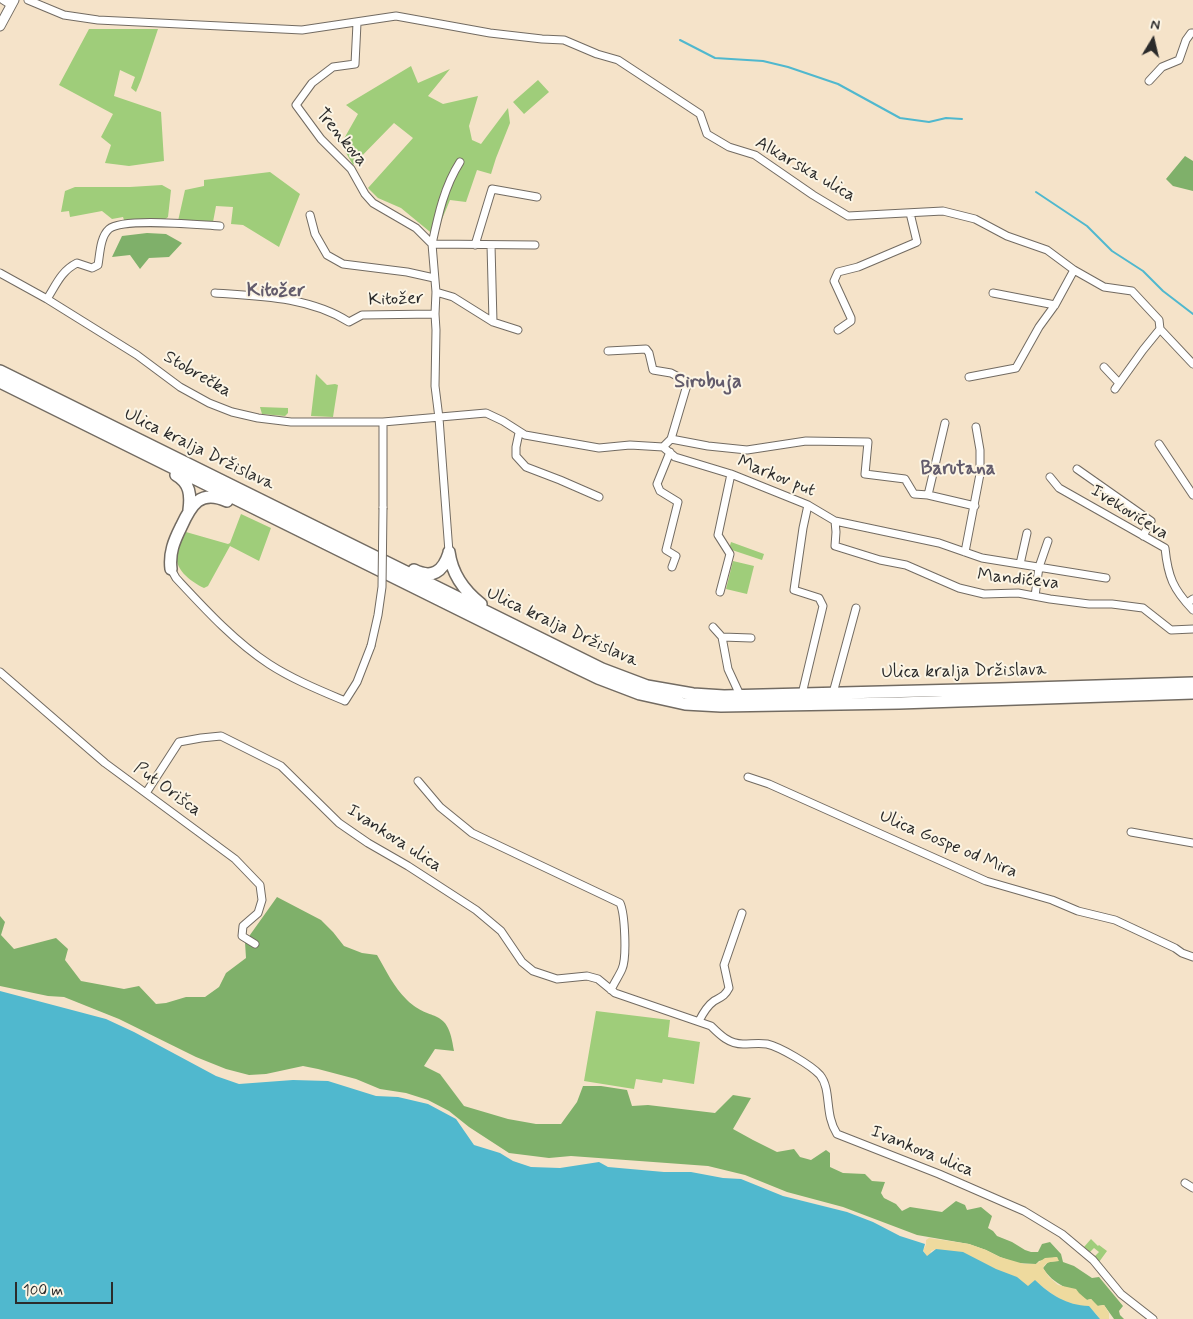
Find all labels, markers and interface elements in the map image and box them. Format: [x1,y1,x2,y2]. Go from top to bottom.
north arrow [1128,15,1178,65]
text: N [1149,16,1161,35]
street label: Trenkova [310,104,372,172]
street label: Alkarska ulica [751,133,859,207]
district label: Kitožer [247,281,305,303]
street label: Kitožer [368,288,424,312]
street label: Stobrečka [159,347,235,403]
district label: Sirobuja [674,371,742,395]
street label: Ulica kralja Držislava [120,404,278,496]
street label: Markov put [734,452,818,502]
district label: Barutana [920,459,996,481]
street label: Ivekovićeva [1086,481,1172,545]
street label: Mandićeva [976,565,1060,595]
street label: Ulica kralja Držislava [483,583,641,673]
street label: Ulica kralja Držislava [881,660,1047,684]
street label: Put Orišca [129,758,205,822]
street label: Ivankova ulica [342,800,446,878]
street label: Ulica Gospe od Mira [876,806,1020,884]
street label: Ivankova ulica [867,1122,977,1182]
scale bar [18,1272,115,1304]
text: 100 m [23,1281,63,1301]

